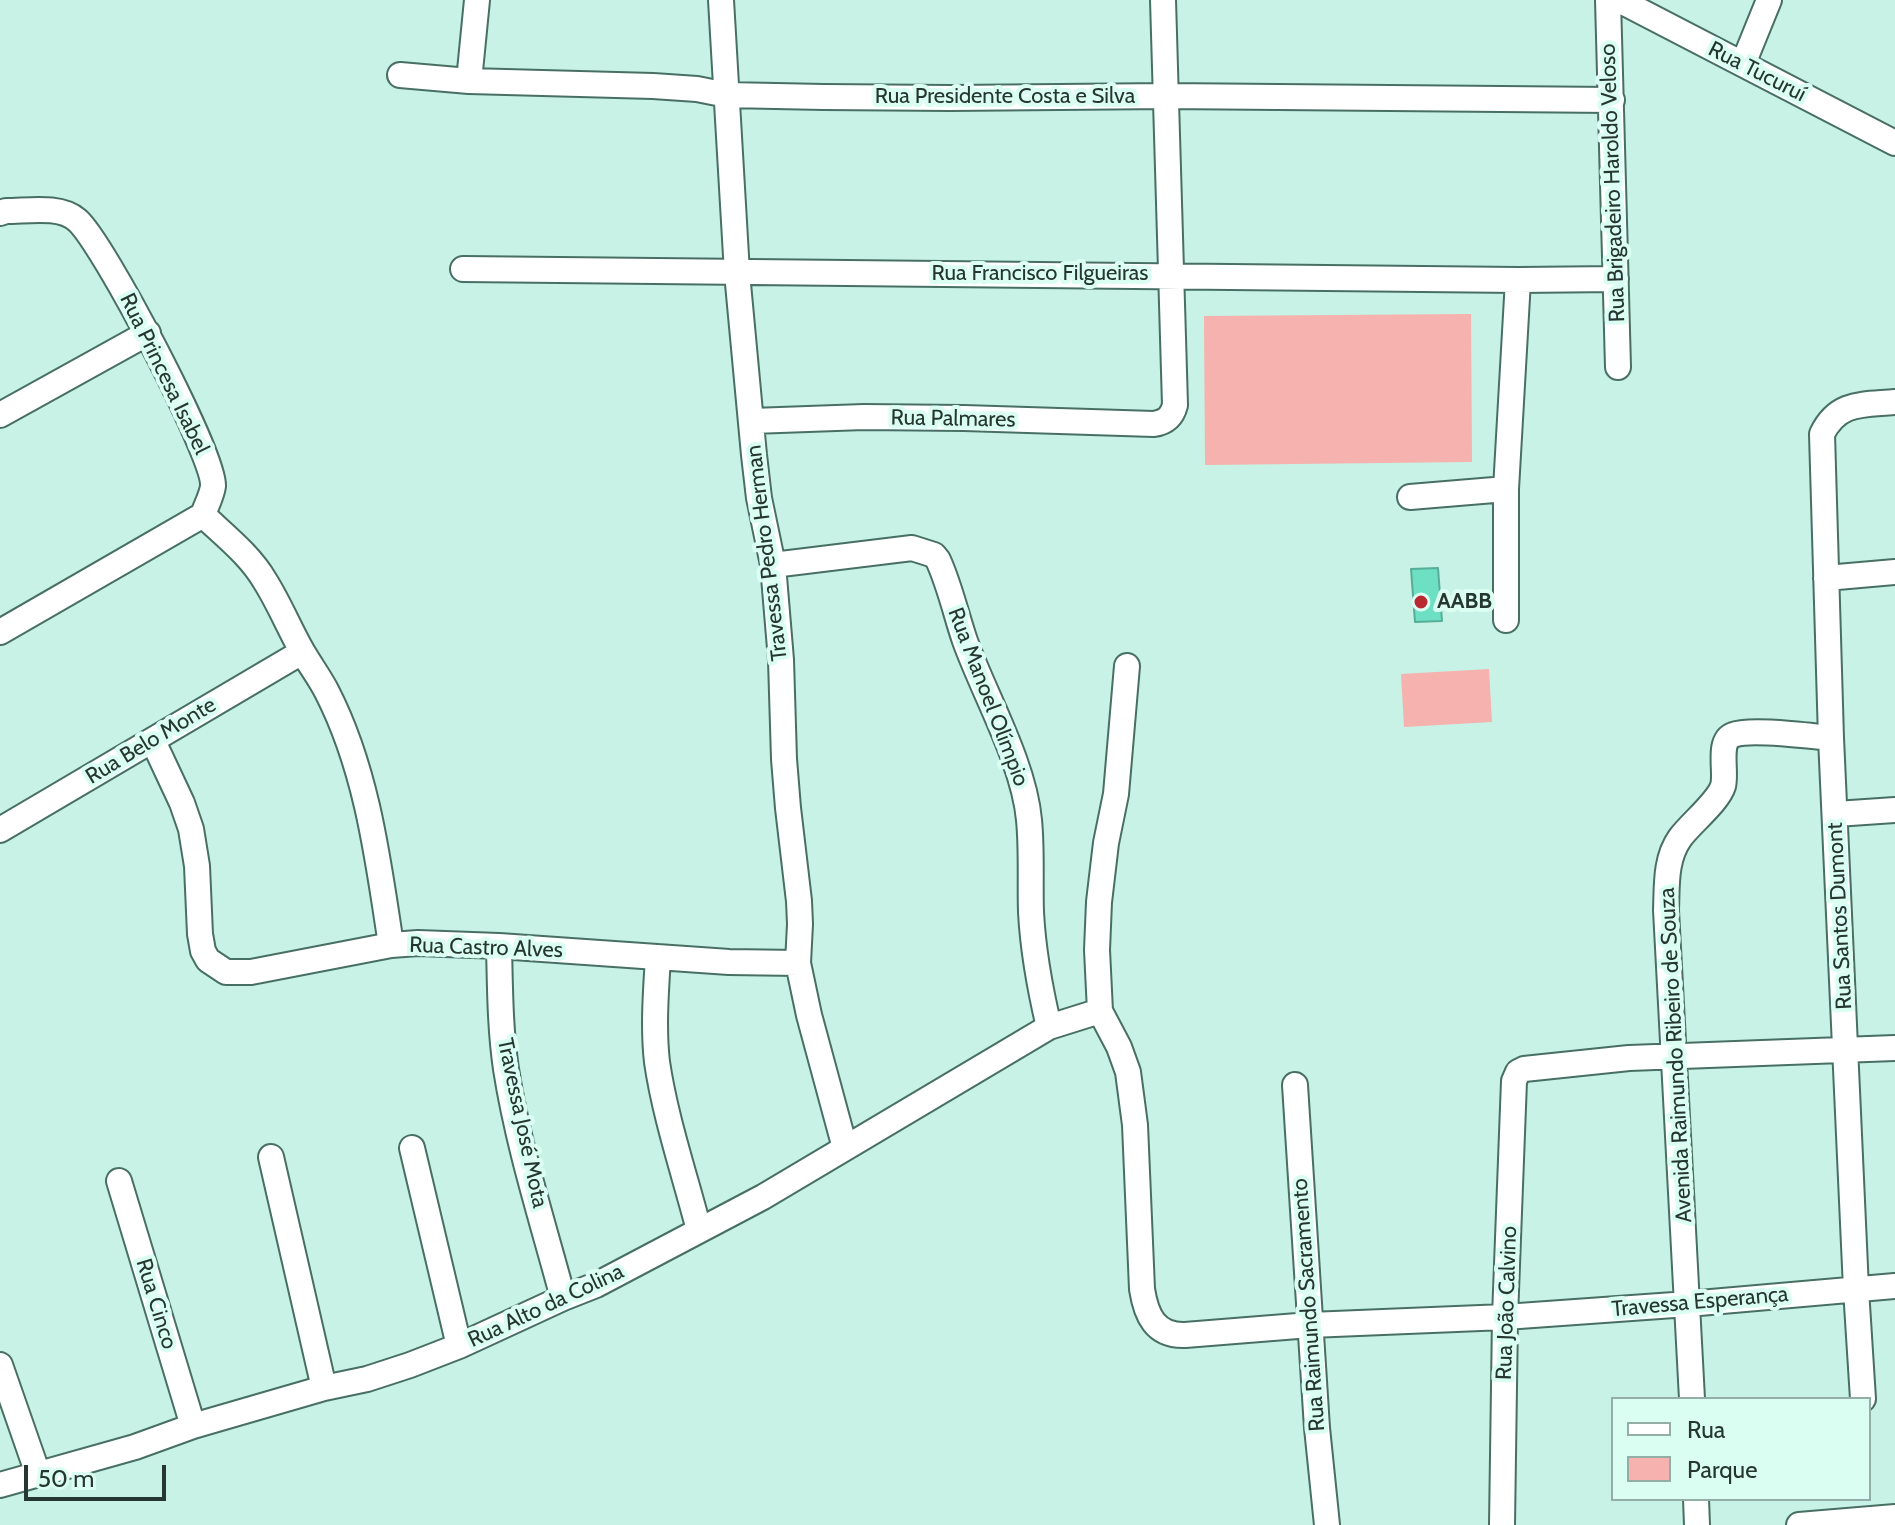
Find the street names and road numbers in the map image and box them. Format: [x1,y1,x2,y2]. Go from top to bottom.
street label: Rua Tucuruí [1704,36,1810,108]
street label: Rua Brigadeiro Haroldo Veloso [1595,43,1631,323]
street label: Rua Presidente Costa e Silva [875,84,1135,110]
street label: Rua Francisco Filgueiras [932,261,1148,287]
street label: Rua Princesa Isabel [114,289,214,459]
street label: Rua Palmares [890,405,1016,433]
street label: Travessa Pedro Herman [741,443,793,663]
street label: Rua Manoel Olímpio [942,604,1034,790]
street label: Rua Belo Monte [81,692,221,790]
street label: Rua Santos Dumont [1822,822,1858,1010]
street label: Avenida Raimundo Ribeiro de Souza [1654,887,1698,1223]
street label: Rua Castro Alves [409,932,563,964]
street label: Travessa José Mota [491,1036,553,1210]
street label: Rua Raimundo Sacramento [1287,1178,1331,1432]
street label: Rua João Calvino [1491,1226,1523,1380]
street label: Rua Cinco [130,1256,182,1352]
street label: Rua Alto da Colina [464,1258,628,1354]
street label: Travessa Esperança [1611,1281,1789,1323]

